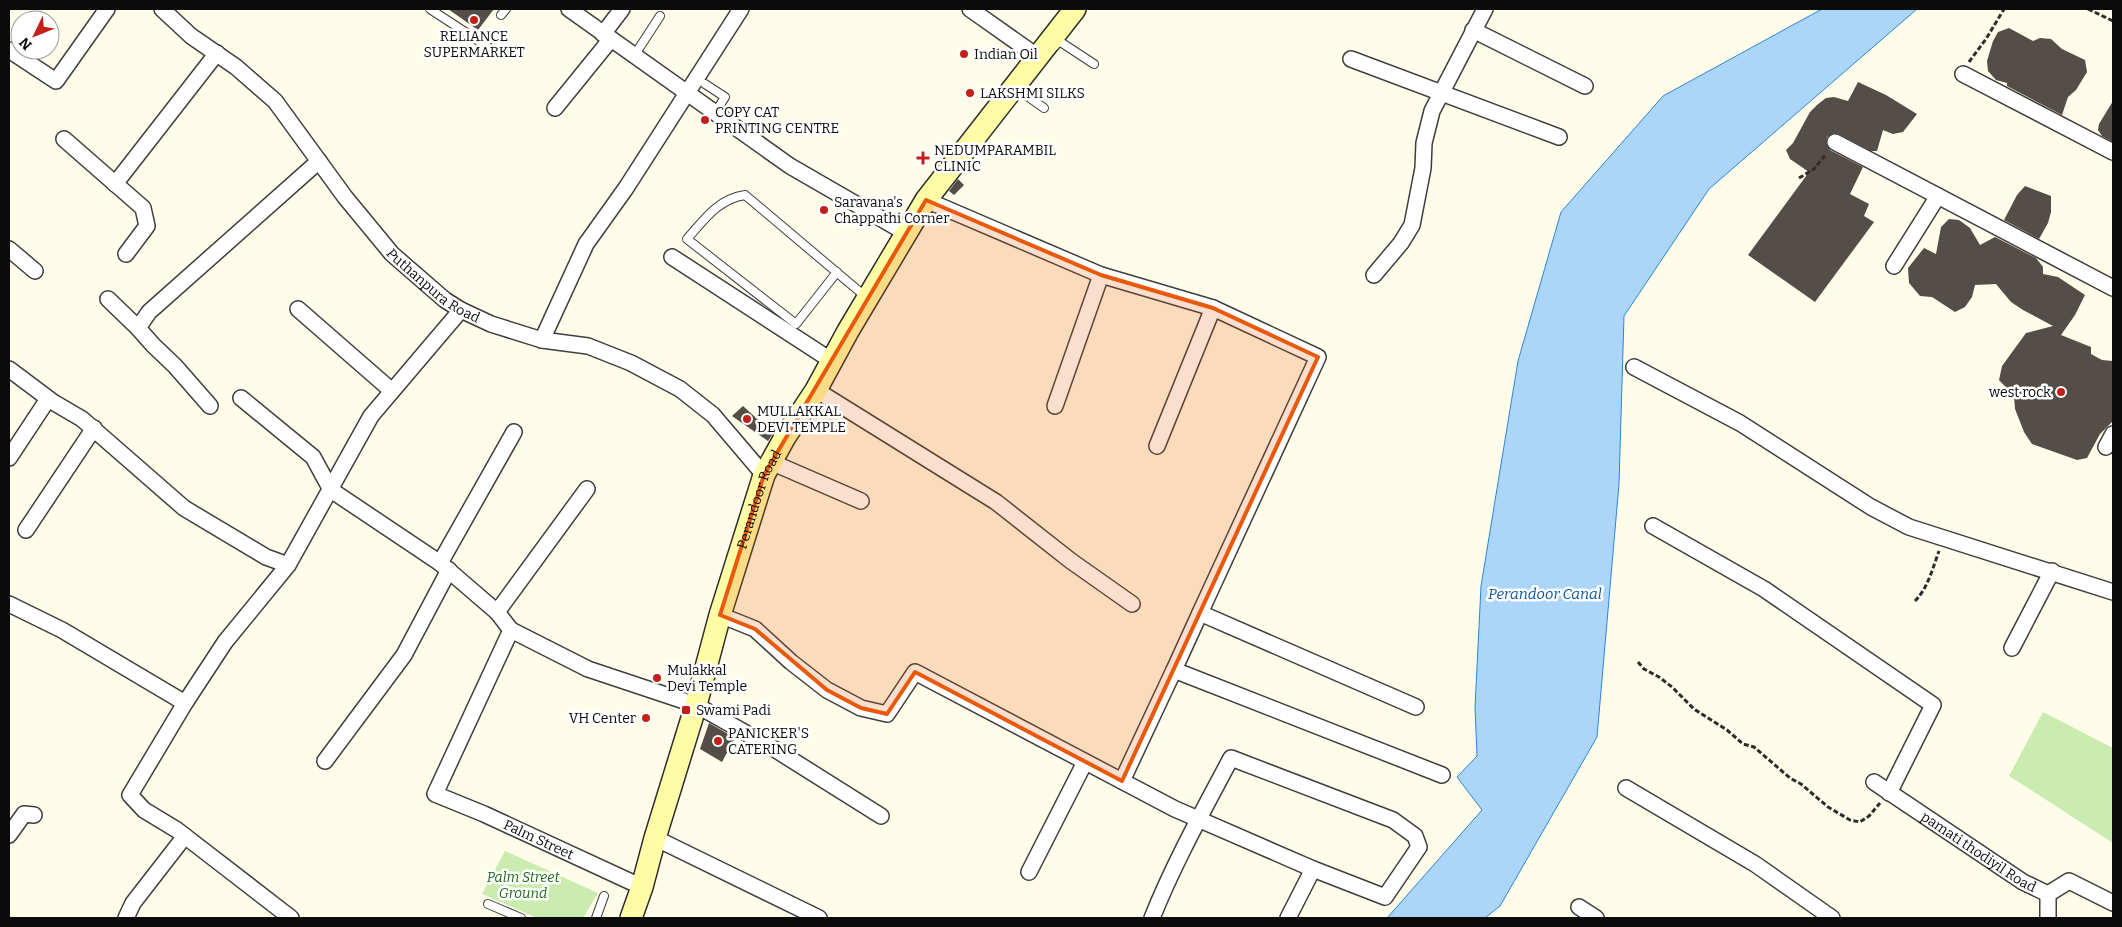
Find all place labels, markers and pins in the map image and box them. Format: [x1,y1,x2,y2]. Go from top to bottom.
marker: RELIANCE SUPERMARKET [468,14,480,26]
place label: RELIANCE SUPERMARKET [423,28,525,61]
place label: Indian Oil [974,46,1038,63]
marker: Indian Oil [958,48,970,60]
place label: LAKSHMI SILKS [980,85,1085,102]
marker: LAKSHMI SILKS [964,87,976,99]
place label: COPY CAT PRINTING CENTRE [715,104,839,137]
marker: COPY CAT PRINTING CENTRE [699,114,711,126]
place label: NEDUMPARAMBIL CLINIC [934,142,1056,175]
marker: NEDUMPARAMBIL CLINIC [916,151,930,165]
place label: Saravana's Chappathi Corner [834,194,949,227]
marker: Saravana's Chappathi Corner [818,204,830,216]
place label: west rock [1988,384,2051,401]
marker: west rock [2055,386,2067,398]
place label: MULLAKKAL DEVI TEMPLE [757,403,846,436]
marker: MULLAKKAL DEVI TEMPLE [741,413,753,425]
place label: Mulakkal Devi Temple [667,662,747,695]
marker: Mulakkal Devi Temple [651,672,663,684]
place label: Swami Padi [696,702,771,719]
marker: Swami Padi [680,704,692,716]
place label: VH Center [569,710,636,727]
marker: VH Center [640,712,652,724]
place label: PANICKER'S CATERING [728,725,809,758]
marker: PANICKER'S CATERING [712,735,724,747]

